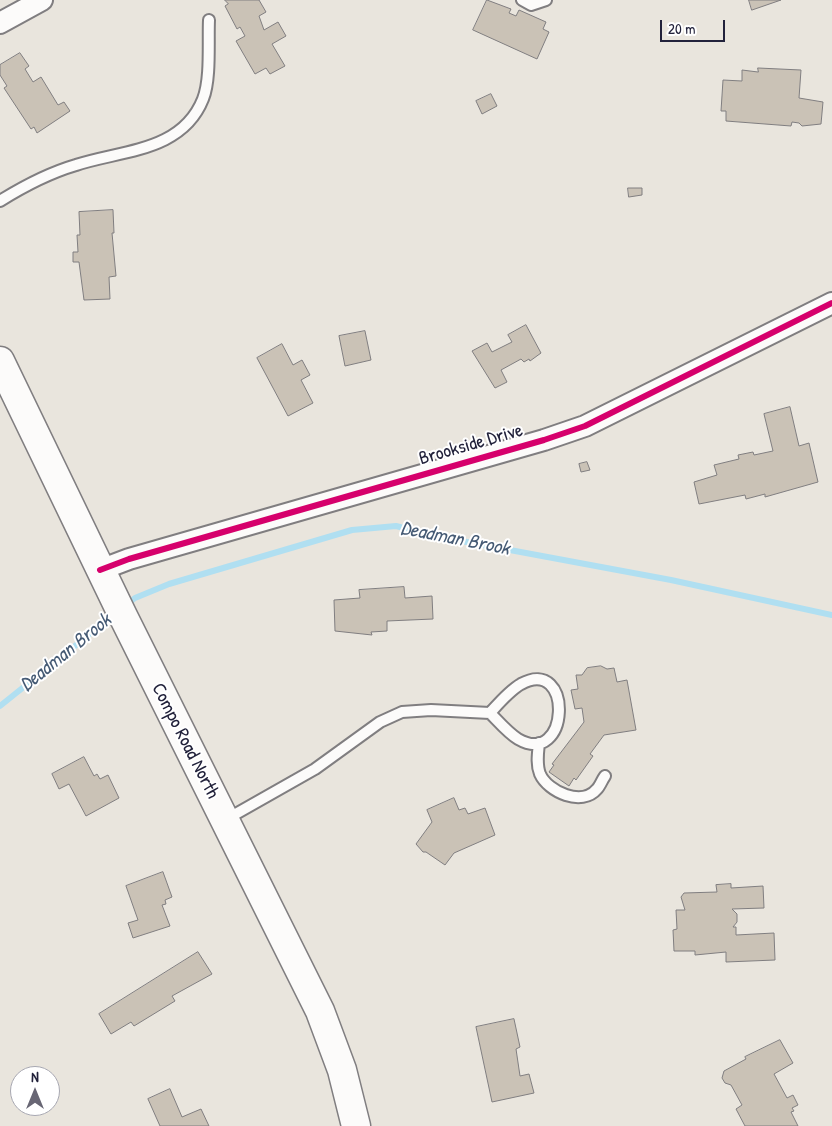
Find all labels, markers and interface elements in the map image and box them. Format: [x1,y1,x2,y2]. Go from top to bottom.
scale bar [662,10,727,42]
text: 20 m [668,18,695,39]
street label: Brookside Drive [417,419,525,471]
water label: Deadman Brook [399,517,511,561]
water label: Deadman Brook [16,609,116,697]
street label: Compo Road North [146,680,224,802]
north arrow [10,1066,60,1116]
text: N [31,1067,39,1086]

